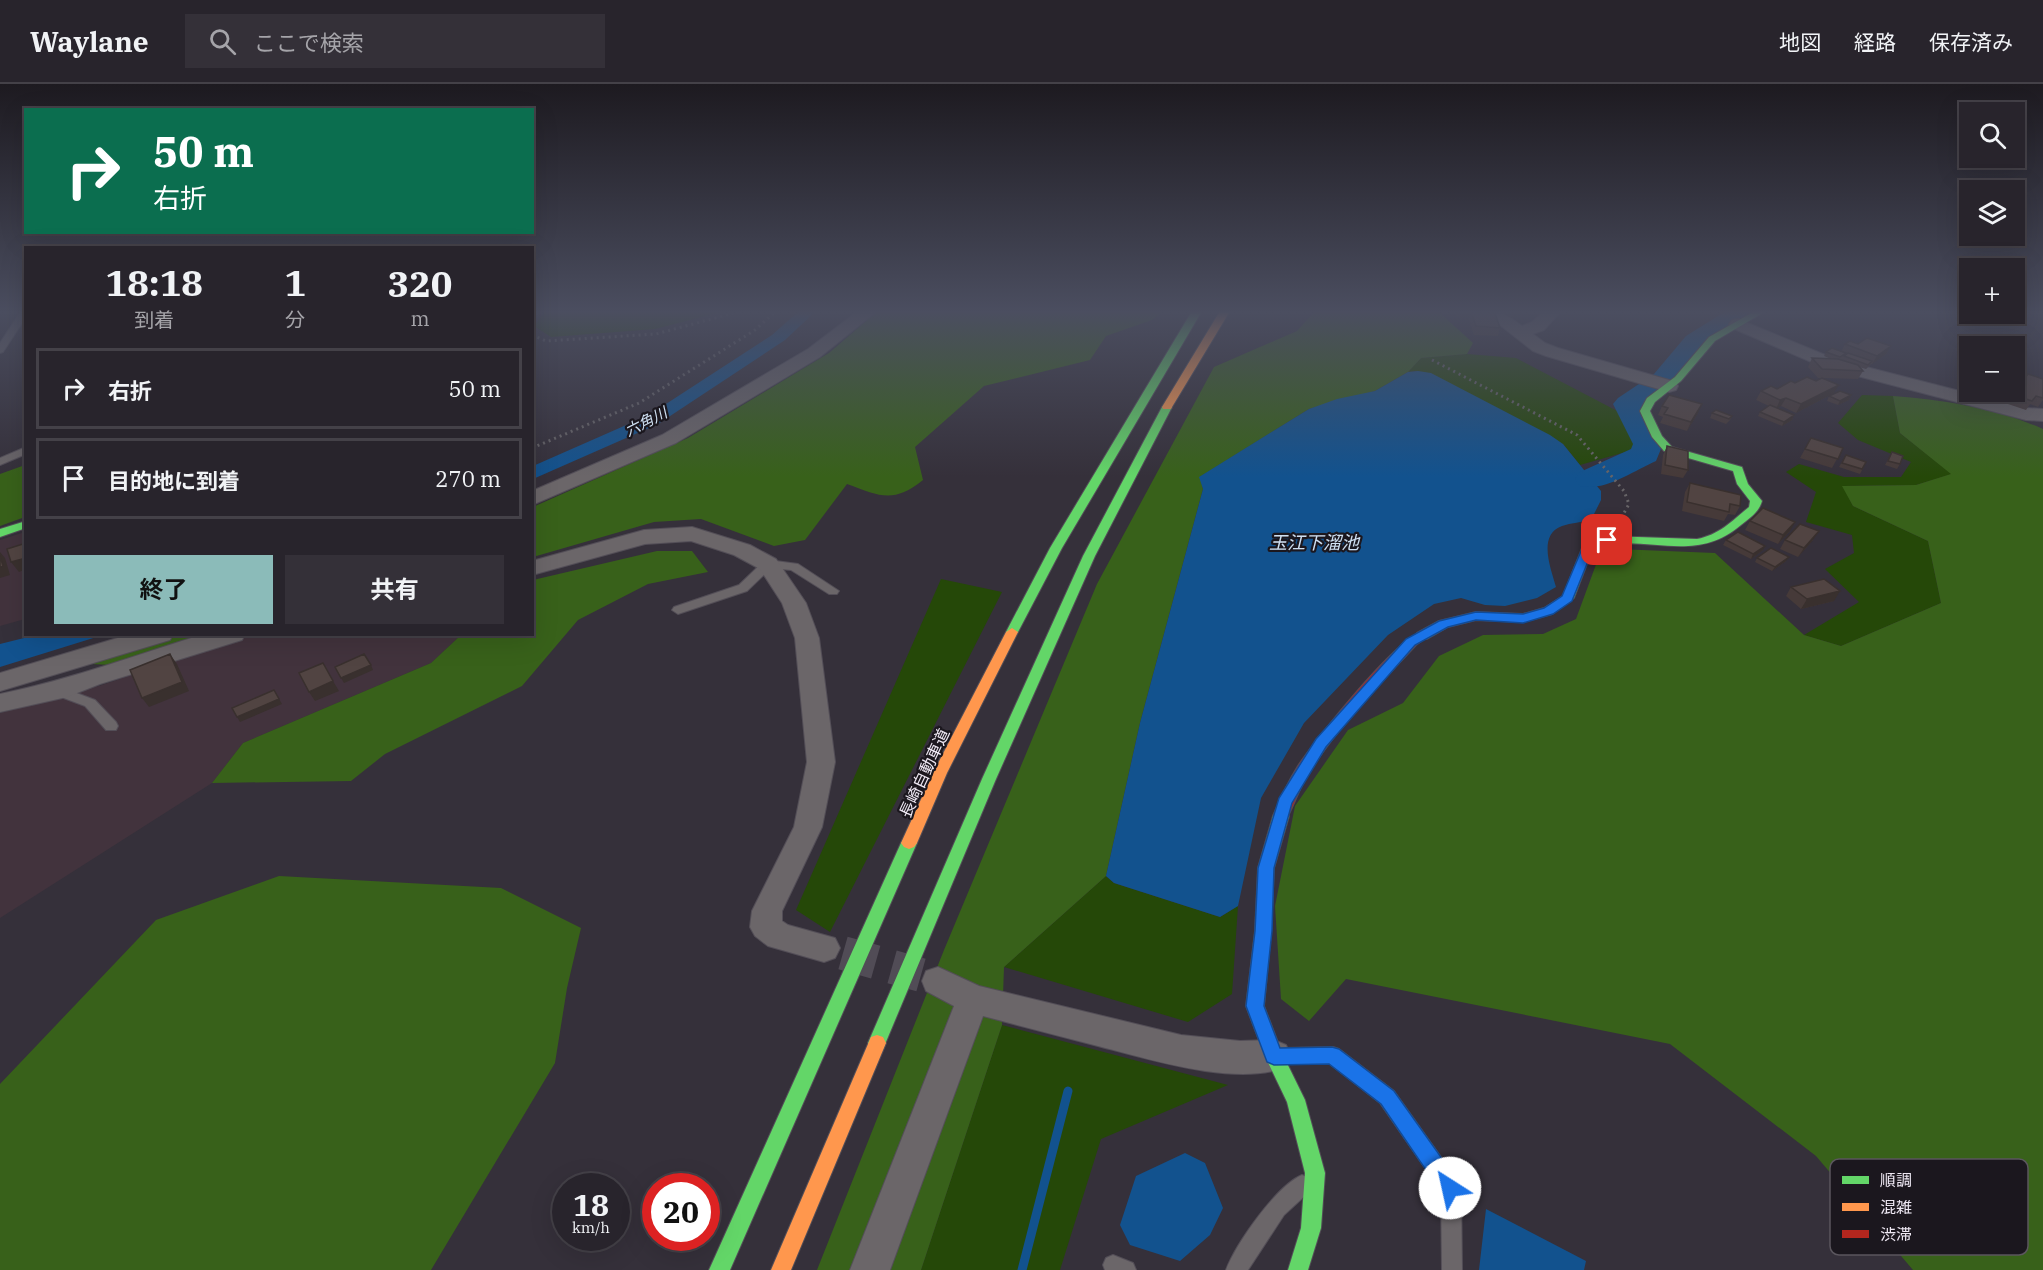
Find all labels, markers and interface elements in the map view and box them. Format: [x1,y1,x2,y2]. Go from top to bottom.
search box [185,14,605,68]
text: Waylane [30,23,149,60]
icon: search [206,25,239,58]
text: ここで検索 [254,28,364,57]
text: 地図 [1779,28,1821,56]
text: 経路 [1854,28,1896,56]
text: 保存済み [1929,28,2013,56]
map controls [1959,102,2025,402]
button: search [1959,102,2025,168]
text: 50 m [153,124,254,179]
icon: right [54,132,132,210]
text: 右折 [153,180,207,215]
button: layers [1959,180,2025,246]
button: + [1959,258,2025,324]
text: 18:18 [106,259,203,306]
text: 1 [284,259,306,306]
text: 320 [388,260,452,307]
text: m [410,305,430,332]
text: 到着 [134,306,174,333]
text: 分 [285,306,305,333]
button: − [1959,336,2025,402]
icon: right [57,372,90,405]
text: 50 m [449,374,501,403]
text: 右折 [108,376,152,405]
water label: 六角川 [621,402,672,440]
icon: arrive [57,462,90,495]
text: 270 m [435,464,501,493]
text: 目的地に到着 [108,466,240,495]
pin [1581,514,1632,565]
icon: arrive [1590,523,1623,556]
water label: 玉江下溜池 [1269,531,1361,554]
button: 終了 [54,555,273,624]
button: 共有 [285,555,504,624]
street label: 長崎自動車道 [895,725,953,821]
position arrow [1418,1156,1482,1220]
legend [1830,1159,2028,1255]
text: 順調 [1880,1170,1912,1190]
speed limit sign: 20 [642,1173,720,1251]
text: 18 [573,1185,609,1224]
text: 混雑 [1880,1197,1912,1217]
text: km/h [572,1218,610,1237]
text: 渋滞 [1880,1224,1912,1244]

